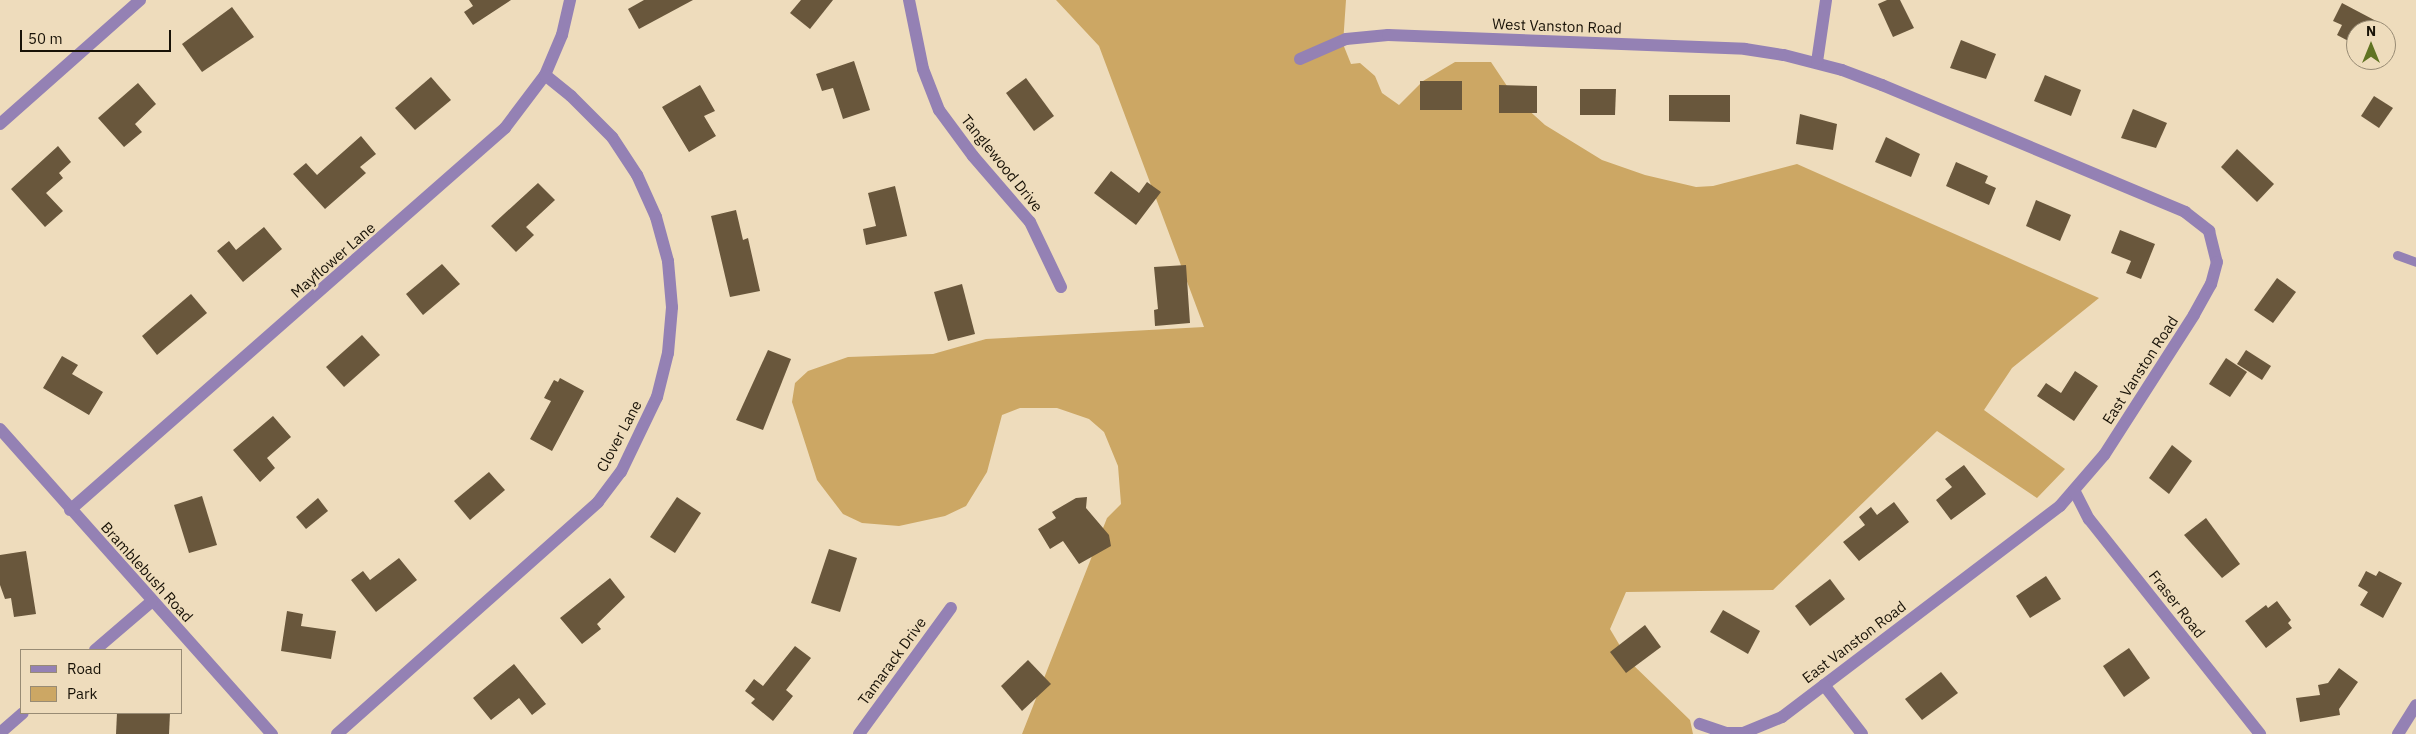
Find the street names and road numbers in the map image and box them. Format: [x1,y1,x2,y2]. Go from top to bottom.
street label: West Vanston Road [1492,15,1622,37]
street label: Tanglewood Drive [957,111,1047,215]
street label: Mayflower Lane [287,218,379,302]
street label: East Vanston Road [2098,313,2182,427]
street label: Clover Lane [593,397,645,475]
street label: Bramblebush Road [97,518,197,626]
street label: Fraser Road [2145,567,2209,641]
street label: East Vanston Road [1799,597,1909,687]
street label: Tamarack Drive [854,614,930,708]

